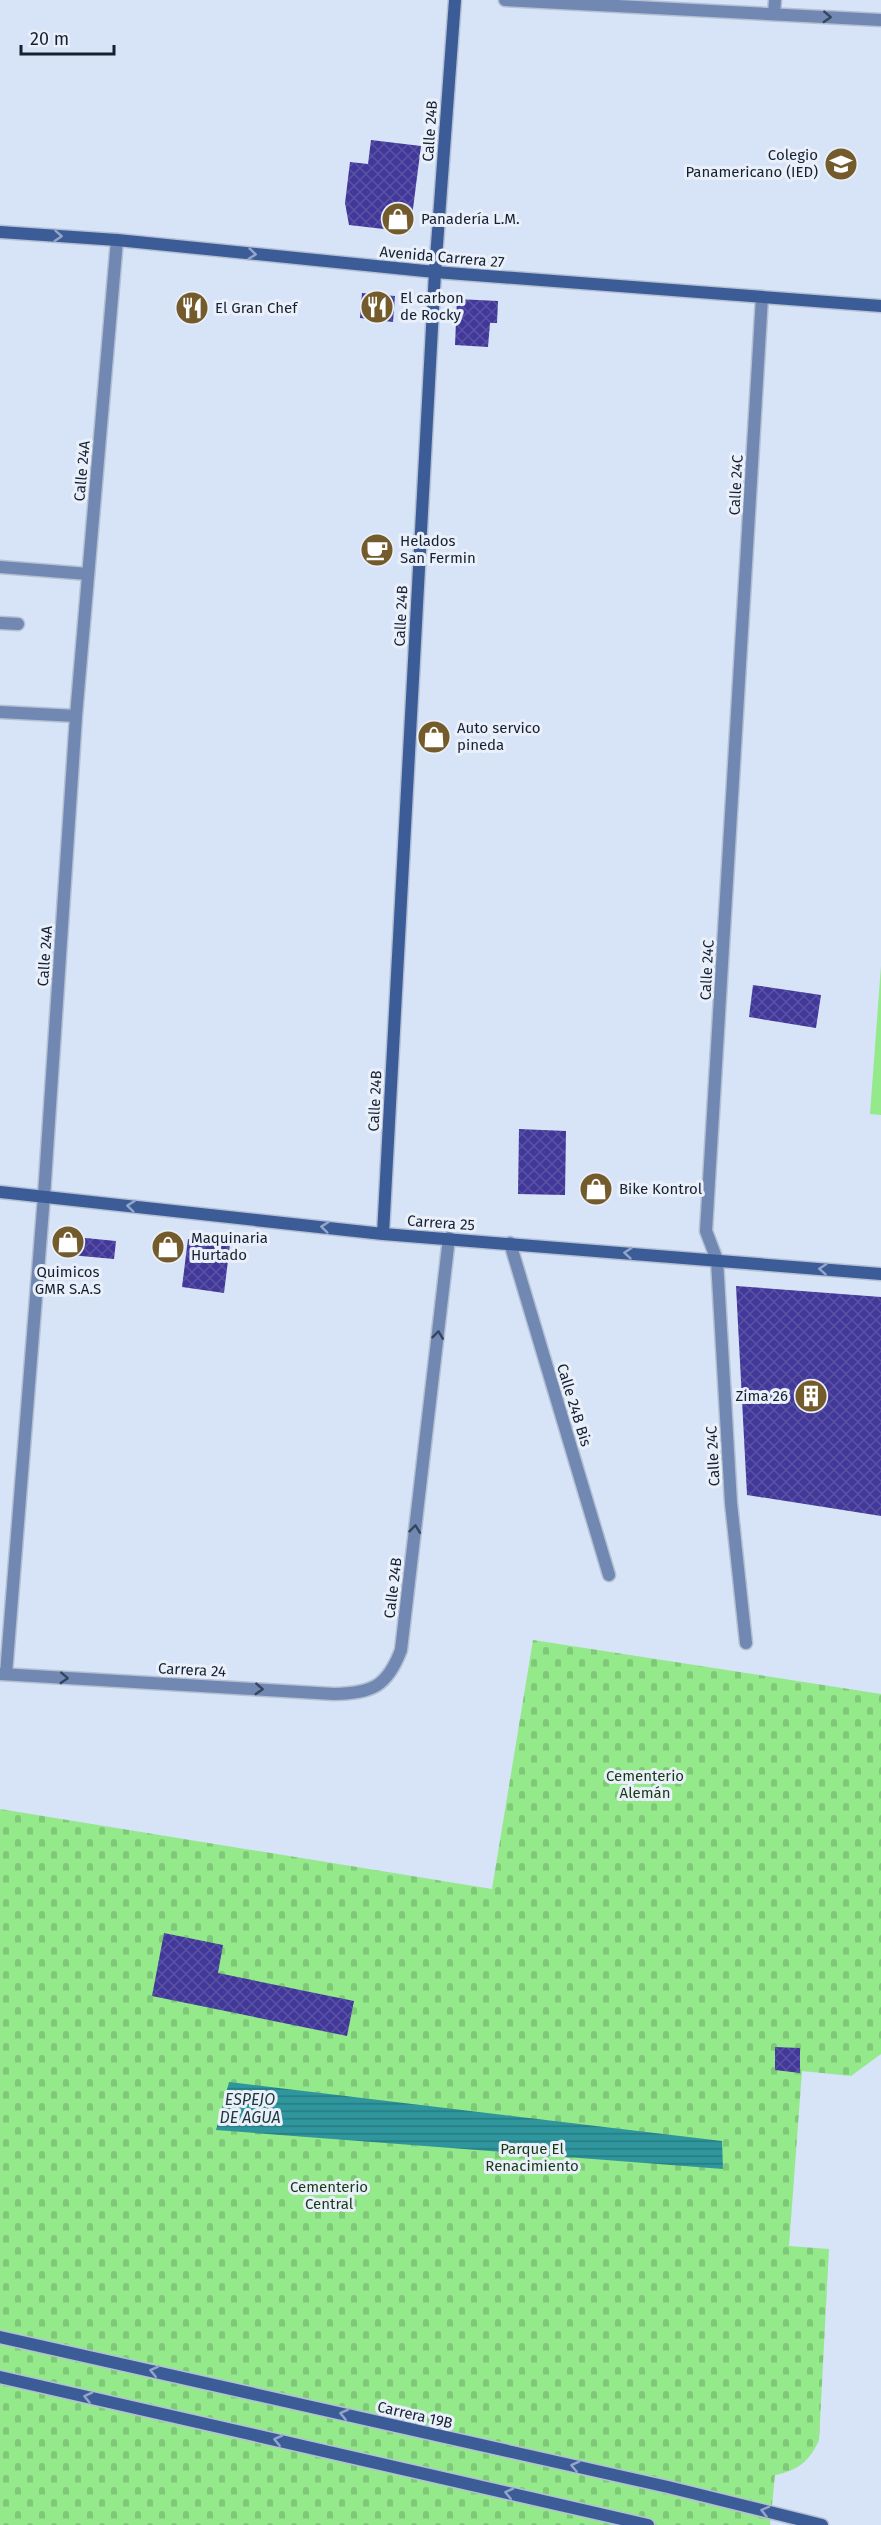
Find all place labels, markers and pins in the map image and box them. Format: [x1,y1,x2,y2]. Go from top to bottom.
place label: Colegio Panamericano (IED) [685,146,818,181]
school or university icon: Colegio Panamericano (IED) [823,146,859,182]
shop icon: Panadería L.M. [380,201,416,237]
place label: Panadería L.M. [421,210,520,228]
restaurant icon: El carbon de Rocky [359,289,395,325]
place label: El carbon de Rocky [400,289,464,324]
restaurant icon: El Gran Chef [174,290,210,326]
place label: El Gran Chef [215,299,298,317]
cafe icon: Helados San Fermin [359,532,395,568]
place label: Helados San Fermin [400,532,476,567]
shop icon: Auto servico pineda [416,719,452,755]
place label: Auto servico pineda [457,719,540,754]
shop icon: Bike Kontrol [578,1171,614,1207]
place label: Bike Kontrol [619,1180,703,1198]
shop icon: Quimicos GMR S.A.S [50,1224,86,1260]
shop icon: Maquinaria Hurtado [150,1229,186,1265]
place label: Maquinaria Hurtado [191,1229,268,1264]
place label: Quimicos GMR S.A.S [35,1263,101,1298]
building icon: Zima 26 [793,1378,829,1414]
place label: Zima 26 [736,1387,788,1405]

